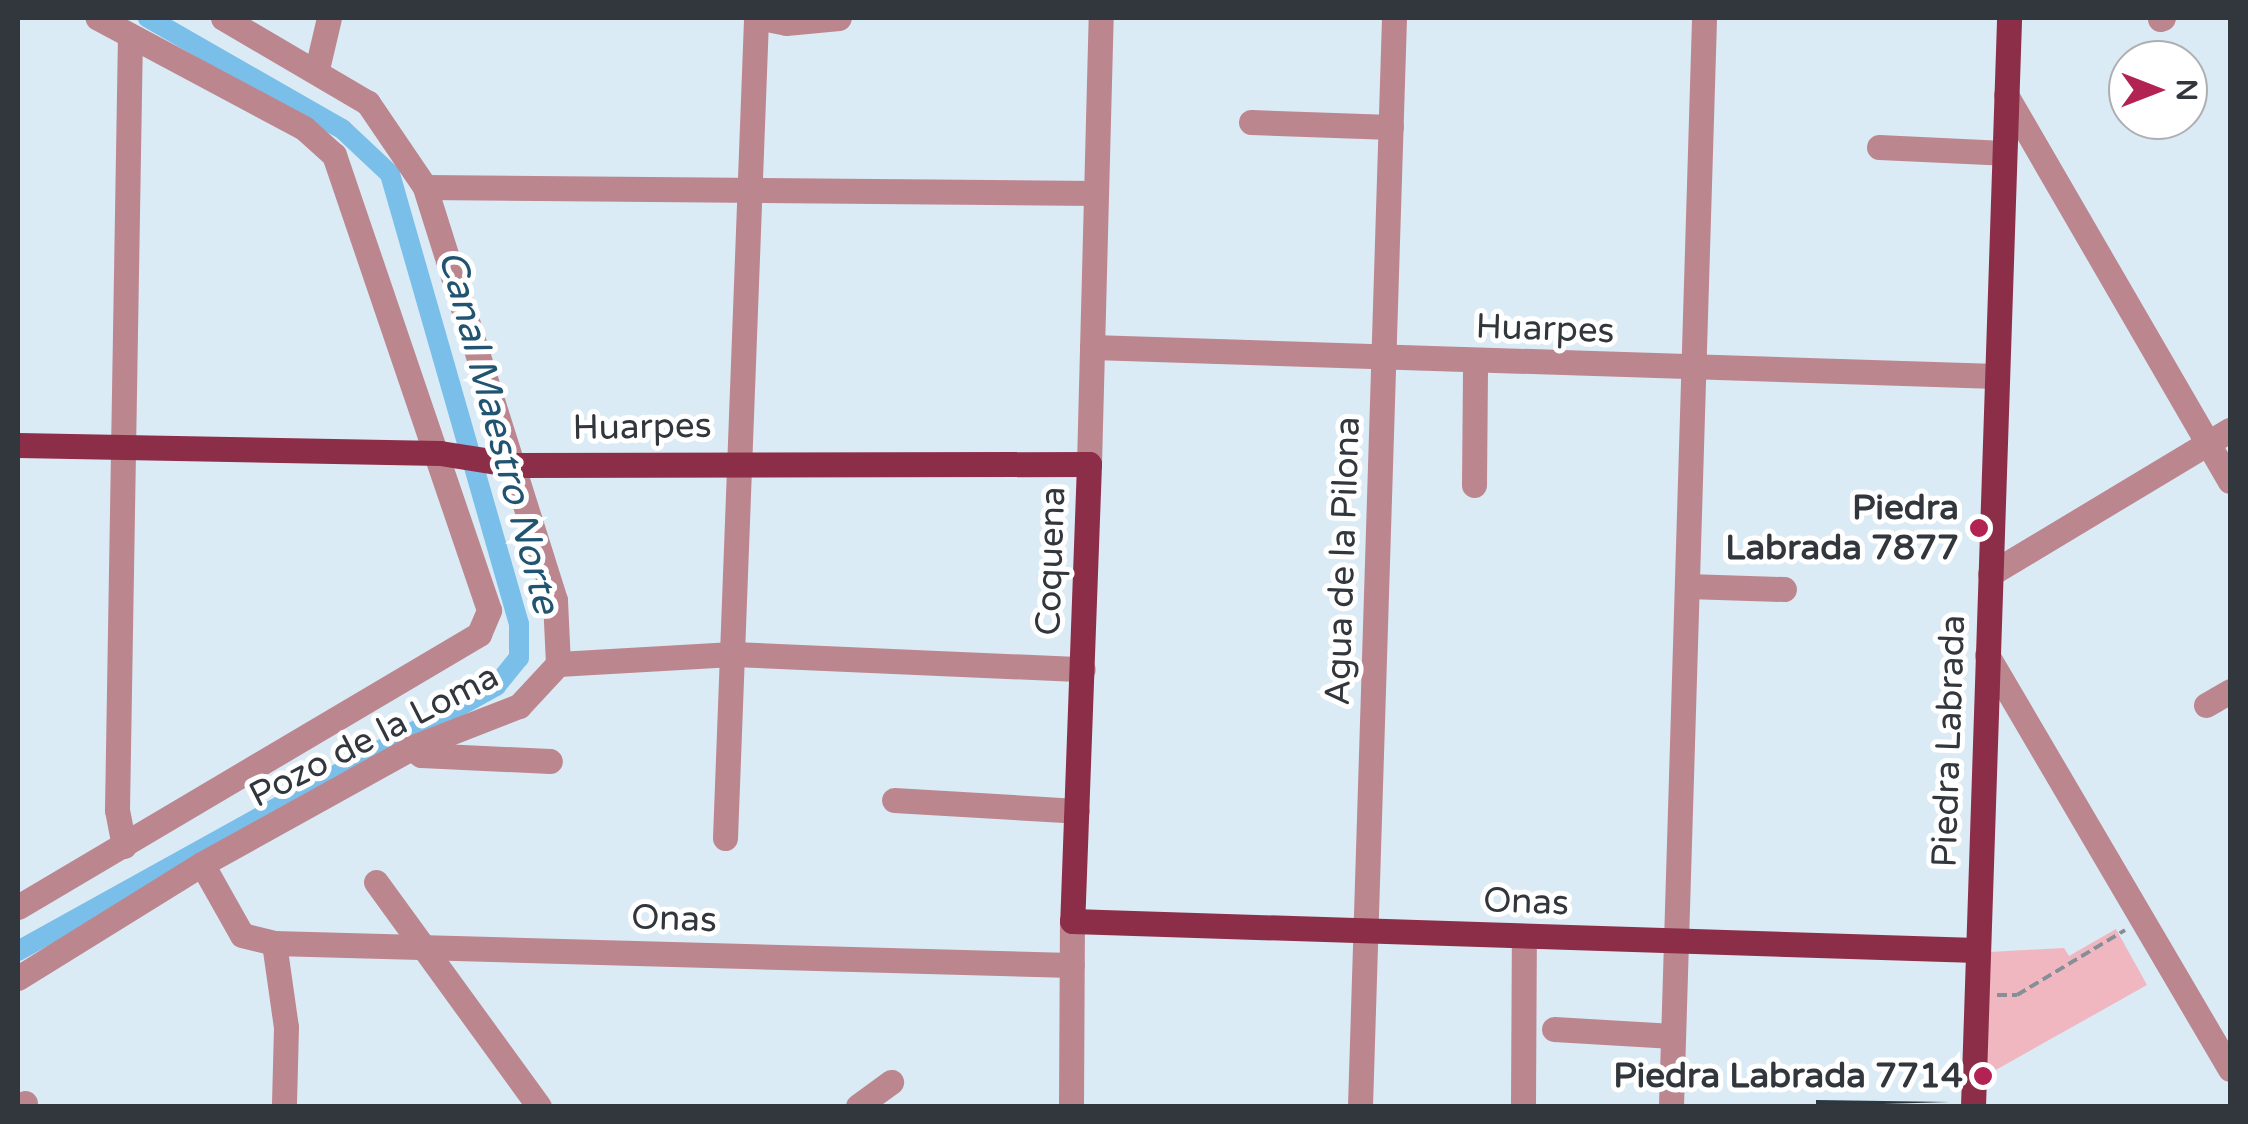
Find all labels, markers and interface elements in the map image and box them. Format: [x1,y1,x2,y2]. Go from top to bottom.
north arrow [2108,40,2208,140]
text: N [2169,79,2203,101]
water label: Canal Maestro Norte [428,245,568,619]
street label: Huarpes [1475,306,1615,352]
street label: Huarpes [572,405,712,449]
street label: Agua de la Pilona [1317,416,1369,706]
street label: Coquena [1027,486,1075,636]
place label: Piedra Labrada 7877 [1725,487,1959,569]
marker: Piedra Labrada 7877 [1968,517,1990,539]
street label: Piedra Labrada [1924,614,1974,868]
street label: Pozo de la Loma [242,655,506,817]
street label: Onas [1482,880,1570,924]
street label: Onas [630,897,718,941]
place label: Piedra Labrada 7714 [1613,1055,1963,1097]
marker: Piedra Labrada 7714 [1972,1065,1994,1087]

